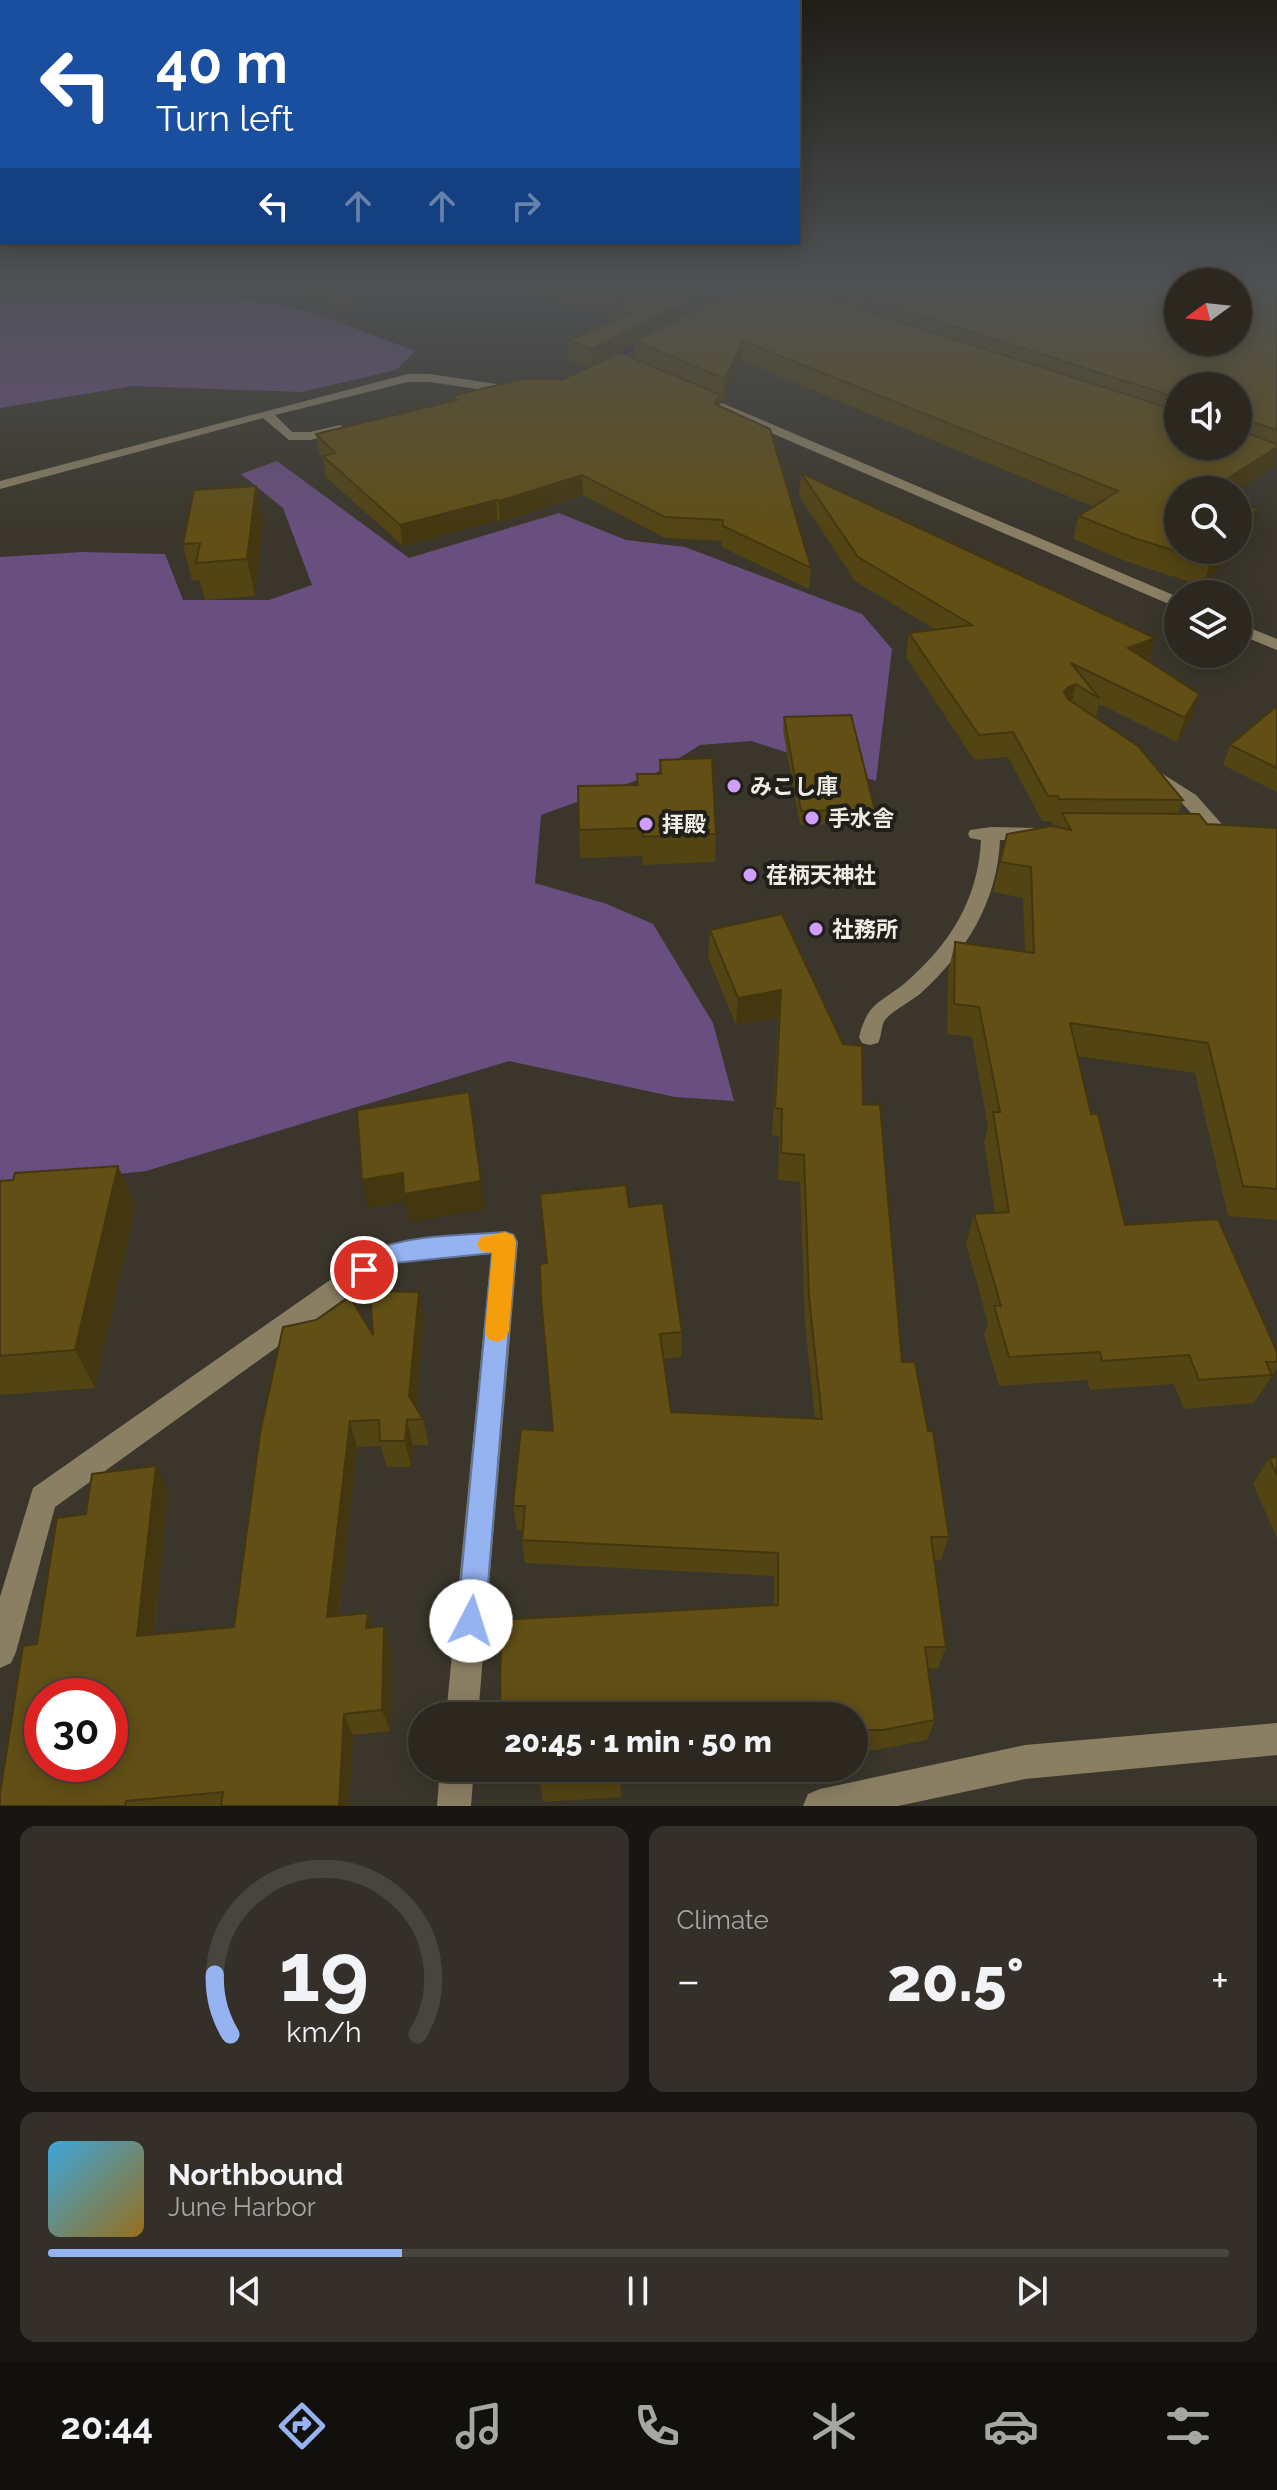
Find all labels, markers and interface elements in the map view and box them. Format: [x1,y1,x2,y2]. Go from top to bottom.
text: 40 m [156,30,288,96]
icon: left [24,32,128,136]
text: Turn left [156,97,294,139]
icon: left [252,184,296,228]
icon: ahead [336,184,380,228]
icon: ahead [420,184,464,228]
icon: right [504,184,548,228]
north arrow [1164,268,1252,356]
map controls [1164,268,1252,668]
button: sound [1164,372,1252,460]
button: search [1164,476,1252,564]
button: layers [1164,580,1252,668]
place label: みこし庫 [750,773,838,799]
marker: みこし庫 [725,777,743,795]
place label: 手水舎 [828,805,894,831]
marker: 手水舎 [803,809,821,827]
place label: 拝殿 [662,811,706,837]
marker: 拝殿 [637,815,655,833]
place label: 荏柄天神社 [766,862,876,888]
marker: 荏柄天神社 [741,866,759,884]
place label: 社務所 [832,916,898,942]
marker: 社務所 [807,920,825,938]
pin [330,1236,398,1304]
icon: arrive [342,1248,386,1292]
position arrow [429,1579,513,1663]
speed limit sign: 30 [24,1678,128,1782]
text: 20:45 · 1 min · 50 m [504,1724,772,1759]
text: Climate [677,1905,769,1935]
text: 19 [279,1923,369,2020]
text: 20.5° [887,1945,1024,2015]
text: − [677,1955,700,2006]
text: + [1211,1955,1229,2006]
text: km/h [287,2015,362,2049]
text: Northbound [168,2157,343,2192]
text: June Harbor [168,2192,316,2222]
icon: previous [223,2269,267,2313]
icon: pause [616,2269,660,2313]
icon: next [1010,2269,1054,2313]
icon: directions [274,2398,330,2454]
icon: music [451,2398,507,2454]
icon: phone [629,2398,685,2454]
icon: climate [806,2398,862,2454]
icon: car [983,2398,1039,2454]
icon: filters [1160,2398,1216,2454]
text: 20:44 [61,2405,153,2447]

